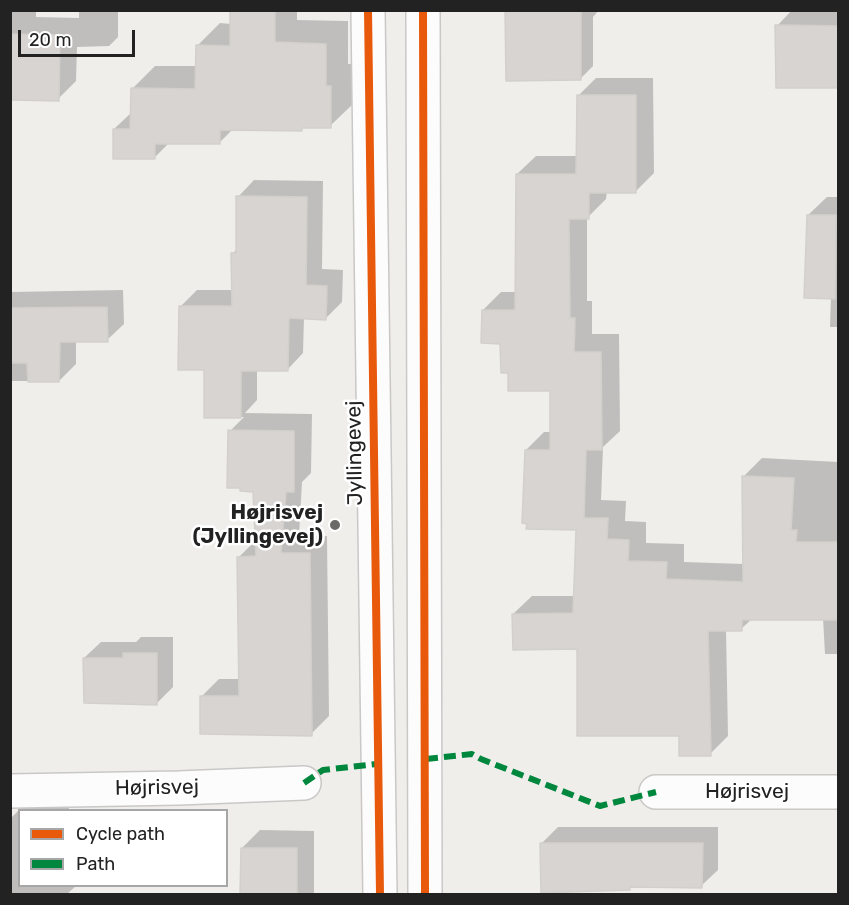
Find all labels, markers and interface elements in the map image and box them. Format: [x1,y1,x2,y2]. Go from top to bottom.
scale bar [21,18,138,56]
text: 20 m [29,29,71,51]
street label: Jyllingevej [341,400,369,506]
place label: Højrisvej (Jyllingevej) [192,500,323,550]
marker: Højrisvej (Jyllingevej) [328,518,342,532]
street label: Højrisvej [115,775,199,801]
street label: Højrisvej [705,779,789,805]
legend [18,809,228,887]
text: Cycle path [76,823,165,845]
text: Path [76,853,115,875]

